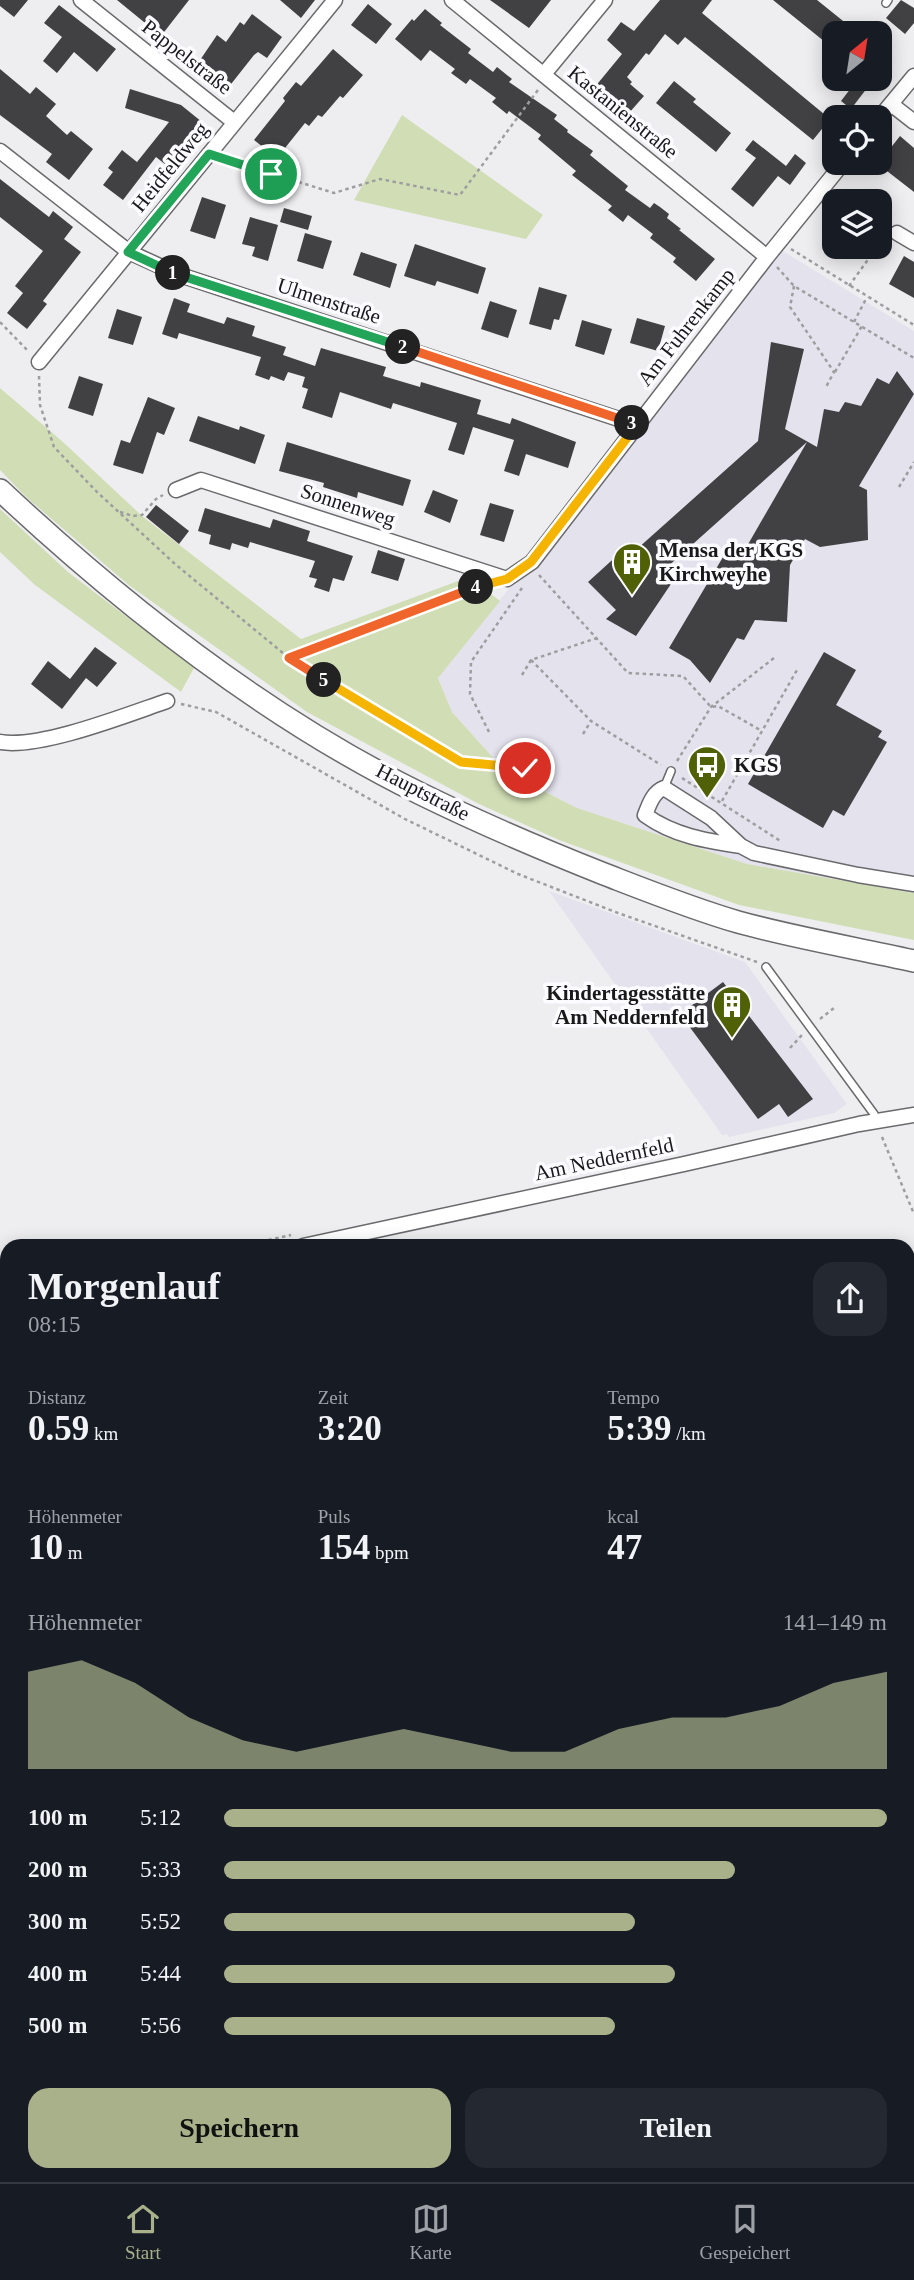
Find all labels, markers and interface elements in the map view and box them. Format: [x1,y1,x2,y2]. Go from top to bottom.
street label: Pappelstraße [137,15,237,99]
north arrow [822,21,892,91]
map controls [822,21,892,259]
street label: Kastanienstraße [563,60,683,164]
button: locate [822,105,892,175]
street label: Heidfeldweg [127,117,214,217]
pin [241,144,301,204]
icon: arrive [252,155,290,193]
button: layers [822,189,892,259]
pin: 1 [156,256,190,290]
text: 1 [168,262,177,283]
street label: Am Fuhrenkamp [633,263,739,391]
street label: Ulmenstraße [274,273,384,329]
pin: 2 [386,330,420,364]
text: 2 [398,336,407,357]
pin: 3 [614,406,650,440]
text: 3 [627,412,636,433]
street label: Sonnenweg [298,478,399,532]
place label: Mensa der KGS Kirchweyhe [659,538,803,586]
building icon: Mensa der KGS Kirchweyhe [611,541,653,596]
pin: 4 [458,570,494,604]
text: 4 [471,576,480,597]
pin: 5 [306,662,342,698]
text: 5 [319,669,328,690]
pin [495,738,555,798]
bus stop icon: KGS [686,744,728,799]
icon: check [506,749,544,787]
place label: KGS [734,753,778,777]
street label: Hauptstraße [372,758,474,826]
place label: Kindertagesstätte Am Neddernfeld [546,981,705,1029]
building icon: Kindertagesstätte Am Neddernfeld [711,984,753,1039]
street label: Am Neddernfeld [532,1132,676,1185]
button: share [813,1262,887,1336]
text: Morgenlauf [28,1265,220,1307]
text: 08:15 [28,1312,80,1337]
text: Distanz [28,1387,86,1408]
text: Zeit [318,1387,348,1408]
text: Tempo [607,1387,660,1408]
text: 0.59 [28,1409,89,1448]
text: 3:20 [318,1409,382,1448]
text: 5:39 [607,1409,671,1448]
text: km [89,1423,118,1444]
text: /km [671,1423,706,1444]
text: Höhenmeter [28,1506,122,1527]
text: Puls [318,1506,350,1527]
text: kcal [607,1506,639,1527]
text: 10 [28,1528,63,1567]
text: 154 [318,1528,370,1567]
text: 47 [607,1528,642,1567]
text: m [63,1542,83,1563]
text: bpm [370,1542,409,1563]
text: Höhenmeter [28,1610,142,1635]
text: 141–149 m [783,1610,887,1635]
text: 100 m [28,1805,87,1830]
text: 5:12 [140,1805,181,1830]
text: 200 m [28,1857,87,1882]
text: 5:33 [140,1857,181,1882]
text: 300 m [28,1909,87,1934]
text: 5:52 [140,1909,181,1934]
text: 400 m [28,1961,87,1986]
text: 5:44 [140,1961,181,1986]
text: 500 m [28,2013,87,2038]
text: 5:56 [140,2013,181,2038]
button: Speichern [28,2088,451,2168]
button: Teilen [465,2088,887,2168]
tab: Start [124,2200,162,2264]
tab: Karte [410,2200,452,2264]
tab: Gespeichert [699,2200,790,2264]

